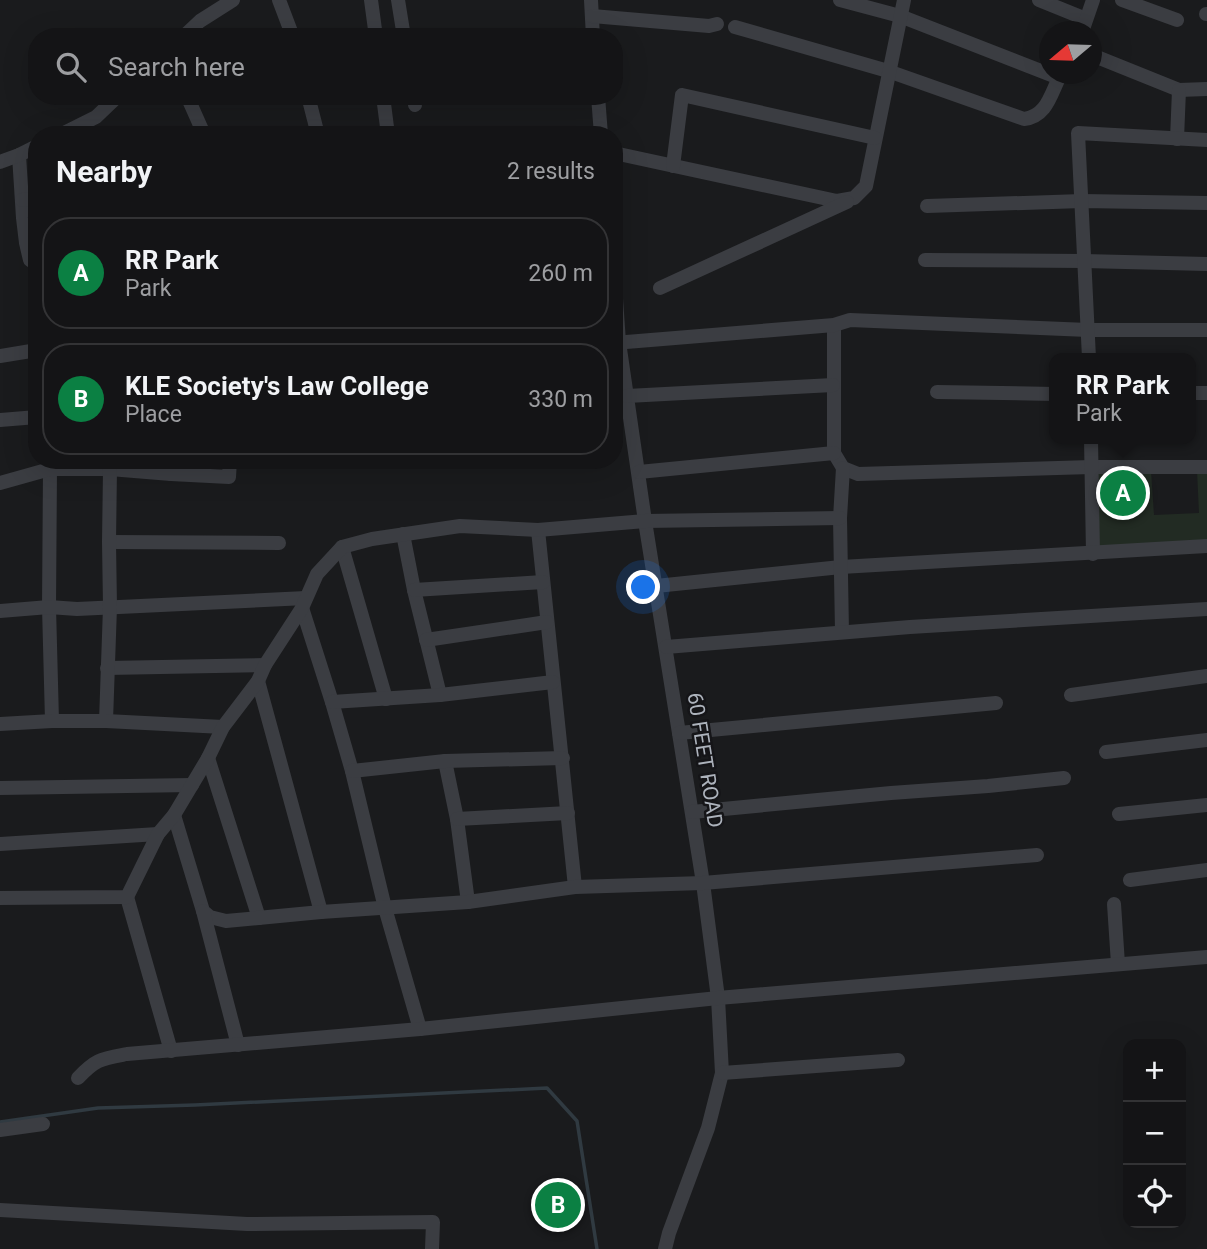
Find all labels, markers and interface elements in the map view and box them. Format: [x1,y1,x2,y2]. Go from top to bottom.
north arrow [1039,21,1102,84]
search box [28,28,623,105]
icon: search [52,48,90,86]
text: Search here [108,52,245,82]
text: Nearby [56,154,152,189]
text: 2 results [507,158,595,185]
text: RR Park [125,245,219,275]
text: A [73,260,89,287]
text: 260 m [528,260,593,287]
text: Park [125,275,171,302]
popup [1049,353,1196,444]
text: RR Park [1076,370,1169,400]
text: KLE Society's Law College [125,371,429,401]
text: B [74,386,88,413]
text: 330 m [528,386,593,413]
text: Park [1076,400,1122,427]
text: Place [125,401,182,428]
pin: A [1100,467,1146,519]
your location [626,570,660,604]
street label: 60 FEET ROAD [682,691,728,829]
map controls [1123,1039,1186,1228]
button: + [1123,1039,1186,1102]
button: − [1123,1102,1186,1165]
button: locate [1123,1165,1186,1228]
pin: B [535,1179,581,1231]

